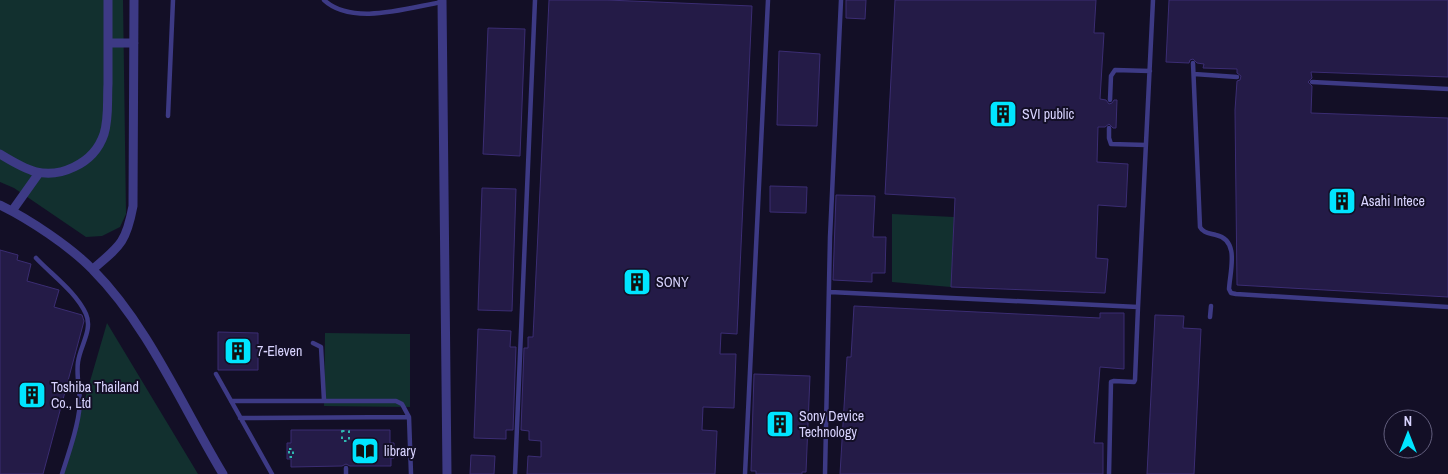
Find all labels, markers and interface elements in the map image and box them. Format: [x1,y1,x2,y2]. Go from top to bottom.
building icon: SVI public [988,99,1018,129]
place label: SVI public [1022,105,1075,123]
building icon: Asahi Intece [1327,186,1357,216]
place label: Asahi Intece [1360,192,1425,210]
building icon: SONY [622,267,652,297]
place label: SONY [656,273,689,291]
building icon: 7-Eleven [223,336,253,366]
place label: 7-Eleven [257,342,302,360]
place label: Toshiba Thailand Co., Ltd [51,378,139,412]
building icon: Toshiba Thailand Co., Ltd [17,380,47,410]
place label: Sony Device Technology [799,407,864,441]
building icon: Sony Device Technology [765,409,795,439]
north arrow [1383,409,1433,459]
text: N [1404,412,1412,430]
library icon: library [350,436,380,466]
place label: library [384,442,416,460]

